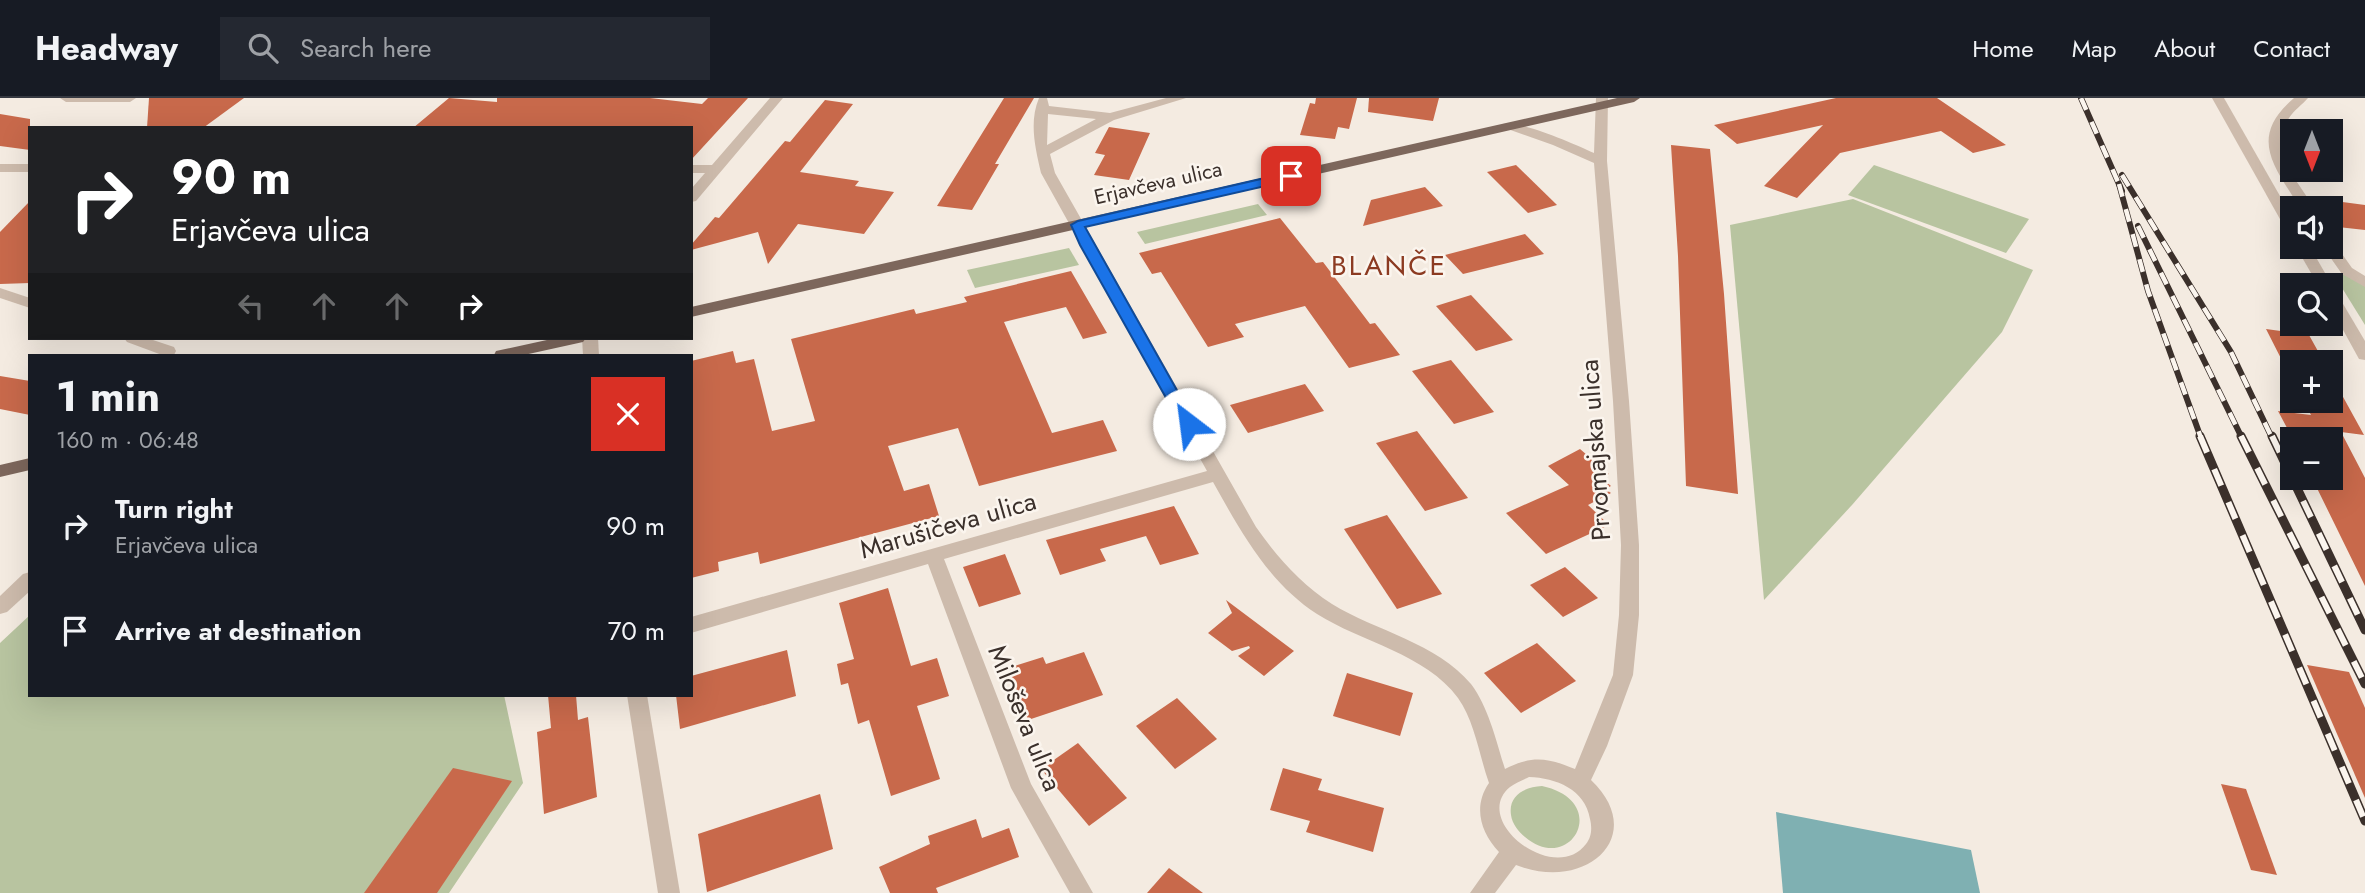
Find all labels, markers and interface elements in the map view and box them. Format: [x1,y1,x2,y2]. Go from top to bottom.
search box [220,17,710,80]
text: Headway [35,25,178,72]
icon: search [244,29,282,67]
text: Search here [300,29,431,67]
text: Home [1972,31,2034,66]
text: Map [2072,31,2116,66]
text: About [2154,31,2215,66]
text: Contact [2253,31,2330,66]
north arrow [2280,119,2343,182]
map controls [2280,119,2343,490]
text: 90 m [171,142,291,212]
pin [1261,146,1321,206]
icon: right [56,154,147,245]
street label: Erjavčeva ulica [1091,154,1225,212]
icon: arrive [1272,157,1310,195]
button: sound [2280,196,2343,259]
text: Erjavčeva ulica [171,207,370,253]
district label: BLANČE [1331,245,1447,286]
button: search [2280,273,2343,336]
icon: left [232,287,270,325]
icon: ahead [305,287,343,325]
icon: ahead [378,287,416,325]
icon: right [451,287,489,325]
button: + [2280,350,2343,413]
street label: Prvomajska ulica [1570,358,1620,542]
text: 1 min [56,366,160,427]
button: close [591,377,665,451]
position arrow [1152,387,1226,461]
text: 160 m · 06:48 [56,423,199,457]
button: − [2280,427,2343,490]
street label: Marušičeva ulica [855,482,1041,568]
text: Turn right [115,490,233,528]
icon: right [56,507,94,545]
text: 90 m [606,507,665,545]
text: Erjavčeva ulica [115,528,258,562]
icon: arrive [56,612,94,650]
text: Arrive at destination [115,612,362,650]
text: 70 m [608,612,665,650]
street label: Miloševa ulica [978,639,1072,797]

